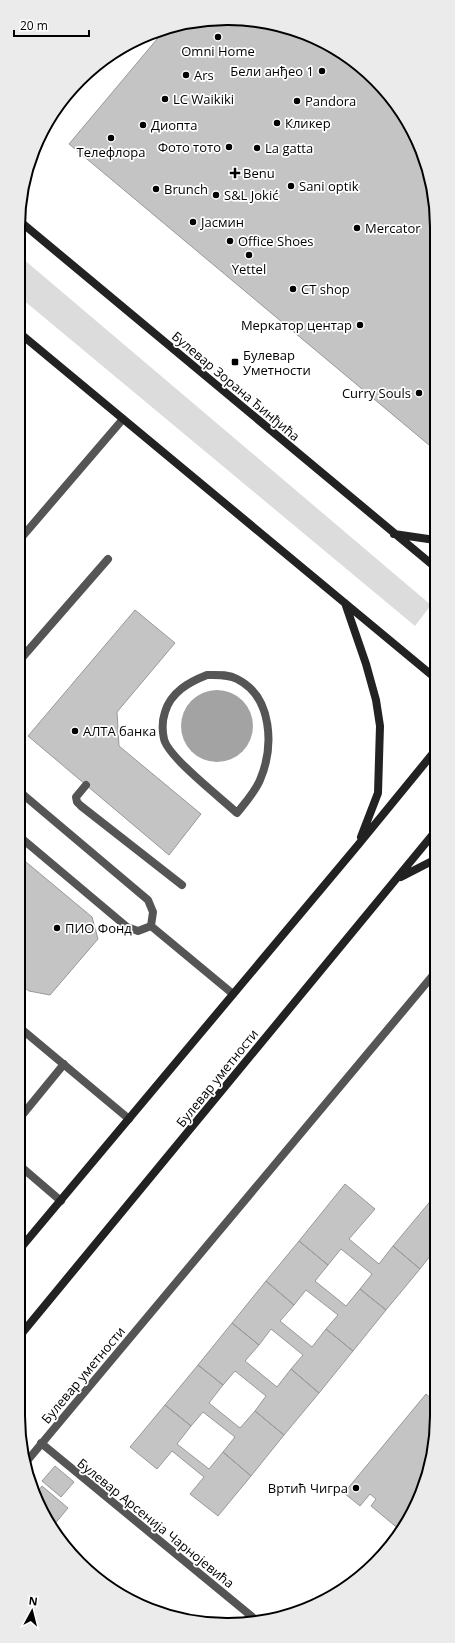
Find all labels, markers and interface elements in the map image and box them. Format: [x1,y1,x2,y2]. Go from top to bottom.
scale bar [14,12,89,38]
text: 20 m [20,17,48,34]
marker: Omni Home [213,32,223,42]
place label: Omni Home [181,42,255,60]
place label: Бели анђео 1 [230,62,314,80]
place label: Ars [194,66,214,84]
marker: Бели анђео 1 [317,66,327,76]
marker: Ars [181,70,191,80]
place label: LC Waikiki [173,90,234,108]
place label: Pandora [305,92,356,110]
marker: LC Waikiki [160,94,170,104]
marker: Pandora [292,96,302,106]
place label: Кликер [285,114,331,132]
place label: Диопта [151,116,197,134]
marker: Кликер [272,118,282,128]
marker: Диопта [138,120,148,130]
marker: Телефлора [106,133,116,143]
place label: Фото тото [158,138,221,156]
place label: La gatta [265,139,313,157]
marker: Фото тото [224,142,234,152]
place label: Телефлора [77,143,145,161]
marker: La gatta [252,143,262,153]
place label: Benu [243,164,275,182]
marker: Benu [230,168,240,178]
place label: Sani optik [299,177,359,195]
place label: Brunch [164,180,208,198]
marker: Sani optik [286,181,296,191]
marker: Brunch [151,184,161,194]
place label: S&L Jokić [224,186,278,204]
marker: S&L Jokić [211,190,221,200]
place label: Јасмин [199,213,244,231]
marker: Јасмин [188,217,198,227]
place label: Mercator [365,219,421,237]
marker: Mercator [352,223,362,233]
place label: Office Shoes [238,232,313,250]
marker: Office Shoes [225,236,235,246]
marker: Yettel [244,250,254,260]
place label: Yettel [232,260,266,278]
place label: CT shop [301,280,350,298]
marker: CT shop [288,284,298,294]
place label: Меркатор центар [241,316,352,334]
marker: Меркатор центар [355,320,365,330]
street label: Булевар Зорана Ђинђића [168,327,304,445]
place label: Булевар Уметности [243,346,311,379]
marker: Булевар Уметности [230,357,240,367]
place label: Curry Souls [342,384,411,402]
marker: Curry Souls [414,388,424,398]
place label: АЛТА банка [83,722,156,740]
marker: АЛТА банка [70,726,80,736]
place label: ПИО Фонд [65,919,132,937]
marker: ПИО Фонд [52,923,62,933]
street label: Булевар уметности [172,1025,262,1131]
street label: Булевар уметности [37,1323,129,1427]
street label: Булевар Арсенија Чарнојевића [74,1454,238,1592]
place label: Вртић Чигра [268,1479,348,1497]
marker: Вртић Чигра [351,1483,361,1493]
north arrow [12,1591,52,1631]
text: N [28,1593,39,1609]

